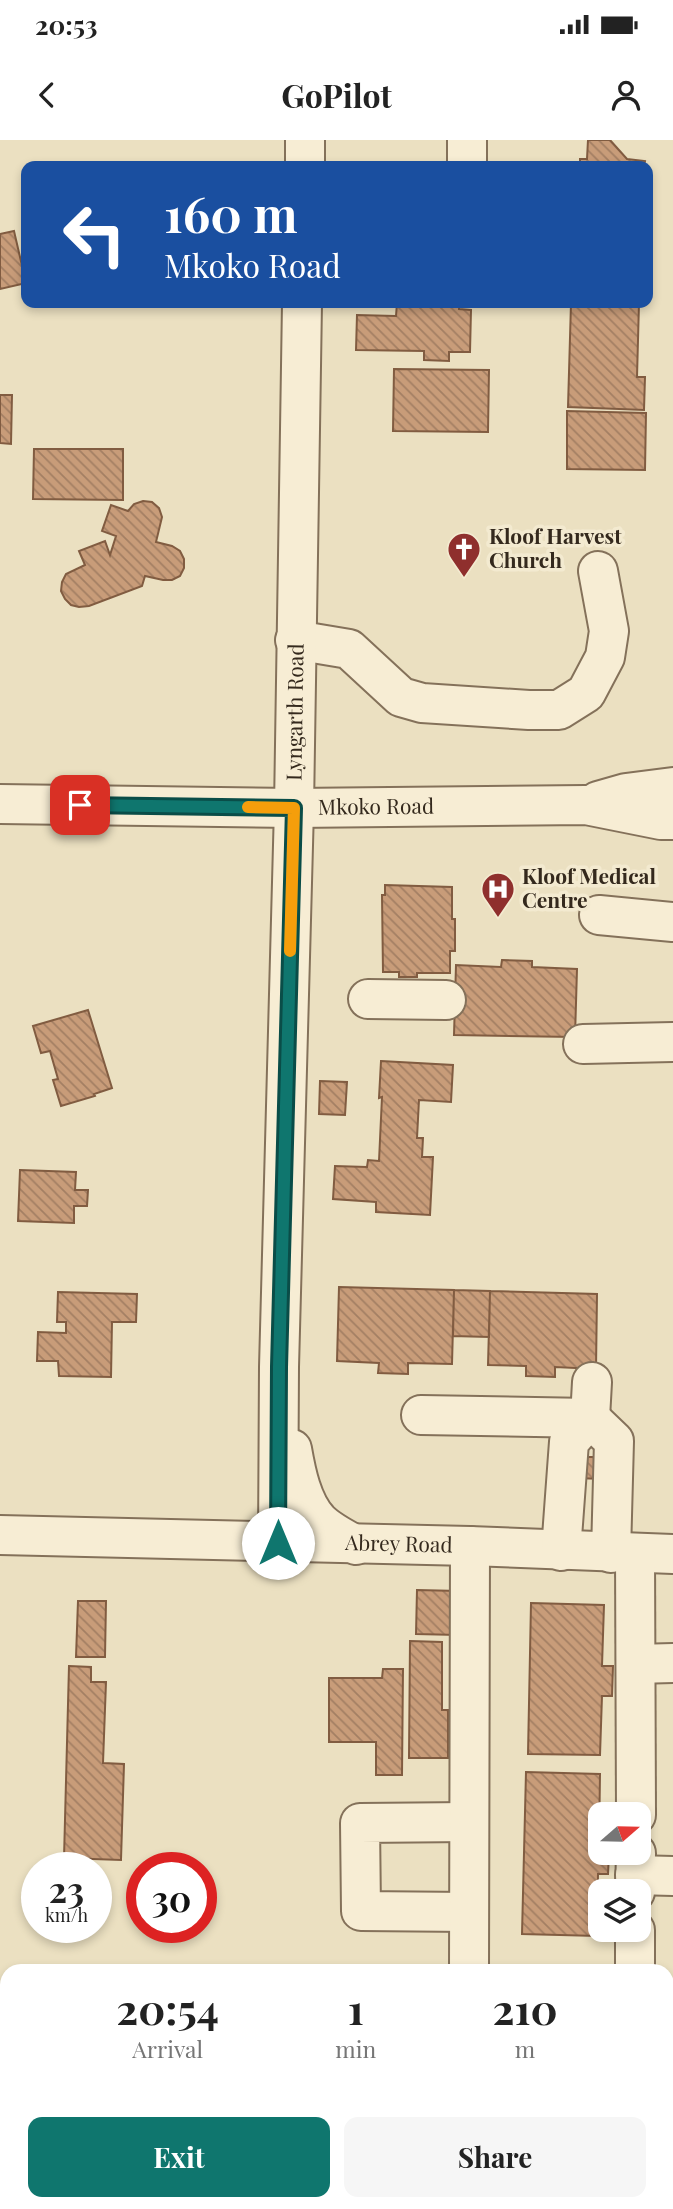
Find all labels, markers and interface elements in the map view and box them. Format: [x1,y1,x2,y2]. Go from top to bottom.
text: 20:53 [35,7,98,42]
text: GoPilot [281,73,392,116]
icon: back [28,76,66,114]
icon: person [607,76,645,114]
text: 160 m [164,180,298,245]
icon: left [49,189,140,280]
text: Mkoko Road [164,243,341,286]
place label: Kloof Harvest Church [489,521,622,573]
church icon: Kloof Harvest Church [445,530,483,579]
street label: Lyngarth Road [278,643,309,781]
pin [50,775,110,835]
icon: arrive [61,786,99,824]
street label: Mkoko Road [318,791,434,820]
place label: Kloof Medical Centre [522,861,656,913]
hospital icon: Kloof Medical Centre [479,870,517,919]
position arrow [241,1506,315,1580]
street label: Abrey Road [344,1527,453,1558]
north arrow [588,1802,651,1866]
map controls [588,1802,651,1942]
speed limit sign: 30 [126,1852,217,1943]
text: 23 [49,1865,84,1912]
button: layers [588,1879,651,1942]
text: km/h [45,1903,88,1927]
text: 20:54 [116,1980,219,2036]
text: 1 [348,1980,364,2036]
text: 210 [493,1980,558,2036]
text: Arrival [132,2033,203,2064]
text: min [335,2033,376,2064]
text: m [515,2033,535,2064]
button: Exit [28,2117,330,2197]
button: Share [344,2117,646,2197]

